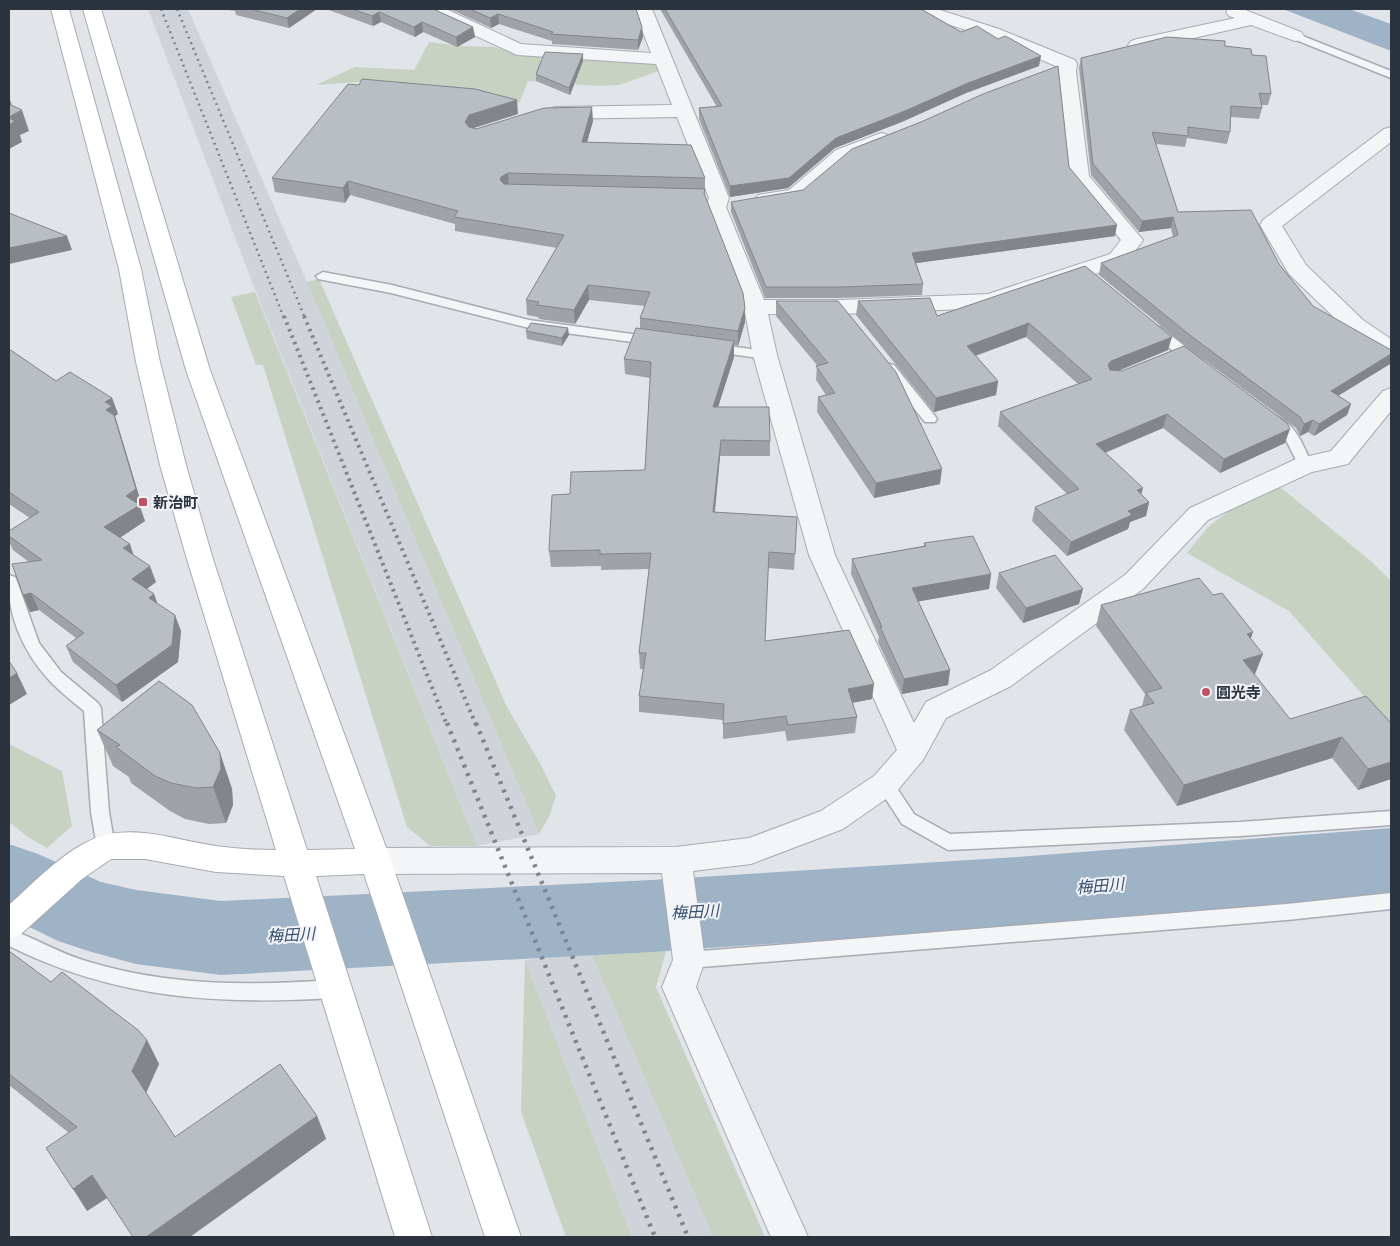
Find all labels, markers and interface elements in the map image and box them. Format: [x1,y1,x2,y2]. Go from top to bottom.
place label: 新治町 [153,493,198,511]
marker: 新治町 [137,496,149,508]
place label: 圓光寺 [1216,683,1261,701]
marker: 圓光寺 [1200,686,1212,698]
water label: 梅田川 [1075,873,1127,897]
water label: 梅田川 [671,900,721,922]
water label: 梅田川 [267,923,317,945]

